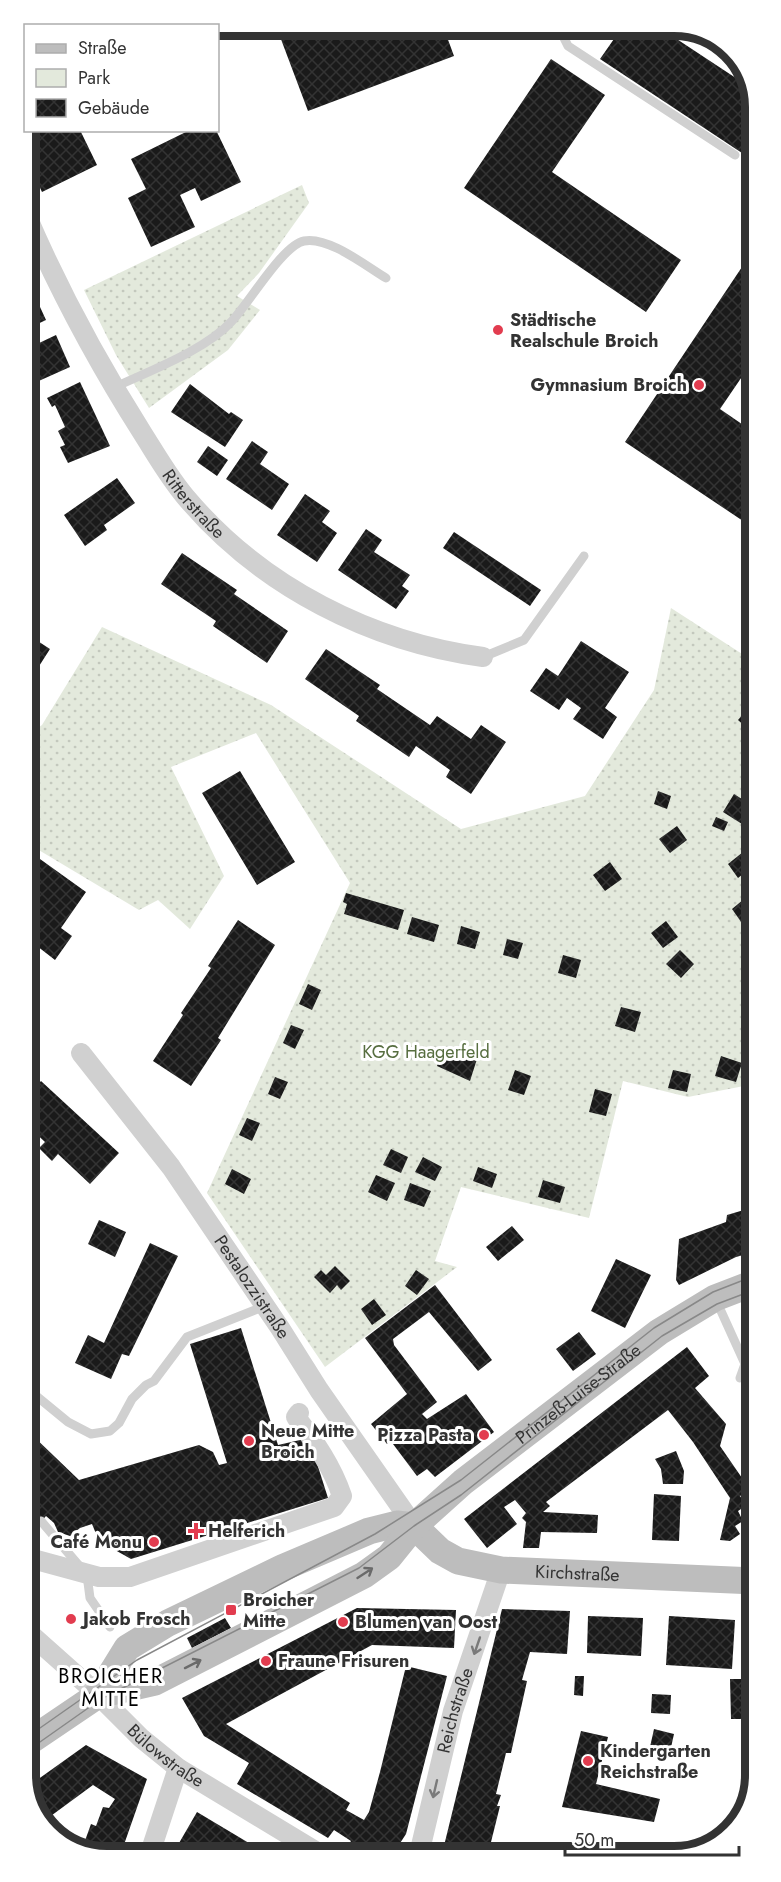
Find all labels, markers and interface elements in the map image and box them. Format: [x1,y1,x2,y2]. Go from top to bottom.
legend [24,24,219,132]
text: Straße [78,35,126,61]
text: Park [78,65,110,91]
text: Gebäude [78,95,149,121]
place label: Städtische Realschule Broich [510,307,659,354]
marker: Städtische Realschule Broich [491,323,505,337]
place label: Gymnasium Broich [530,372,687,398]
marker: Gymnasium Broich [692,378,706,392]
street label: Ritterstraße [156,464,231,545]
park label: KGG Haagerfeld [362,1039,490,1065]
street label: Pestalozzistraße [208,1230,297,1344]
street label: Prinzeß-Luise-Straße [510,1337,646,1450]
place label: Neue Mitte Broich [261,1418,354,1465]
place label: Pizza Pasta [377,1422,472,1448]
marker: Pizza Pasta [477,1428,491,1442]
marker: Neue Mitte Broich [242,1434,256,1448]
place label: Helferich [208,1518,285,1544]
marker: Helferich [189,1524,203,1538]
place label: Café Monu [50,1529,142,1555]
marker: Café Monu [147,1535,161,1549]
street label: Kirchstraße [534,1558,620,1588]
one-way arrow [357,1567,374,1580]
place label: Broicher Mitte [243,1587,315,1634]
marker: Broicher Mitte [224,1603,238,1617]
place label: Jakob Frosch [80,1606,191,1632]
place label: Blumen van Oost [355,1609,498,1635]
marker: Jakob Frosch [64,1612,78,1626]
marker: Blumen van Oost [336,1615,350,1629]
one-way arrow [471,1636,482,1655]
place label: Fraune Frisuren [278,1648,409,1674]
marker: Fraune Frisuren [259,1654,273,1668]
one-way arrow [183,1657,201,1669]
district label: BROICHER MITTE [58,1662,164,1714]
street label: Reichstraße [430,1664,480,1756]
street label: Bülowstraße [121,1718,209,1794]
place label: Kindergarten Reichstraße [600,1738,711,1785]
marker: Kindergarten Reichstraße [581,1754,595,1768]
one-way arrow [428,1779,440,1798]
scale bar [565,1819,739,1857]
text: 50 m [574,1827,614,1853]

